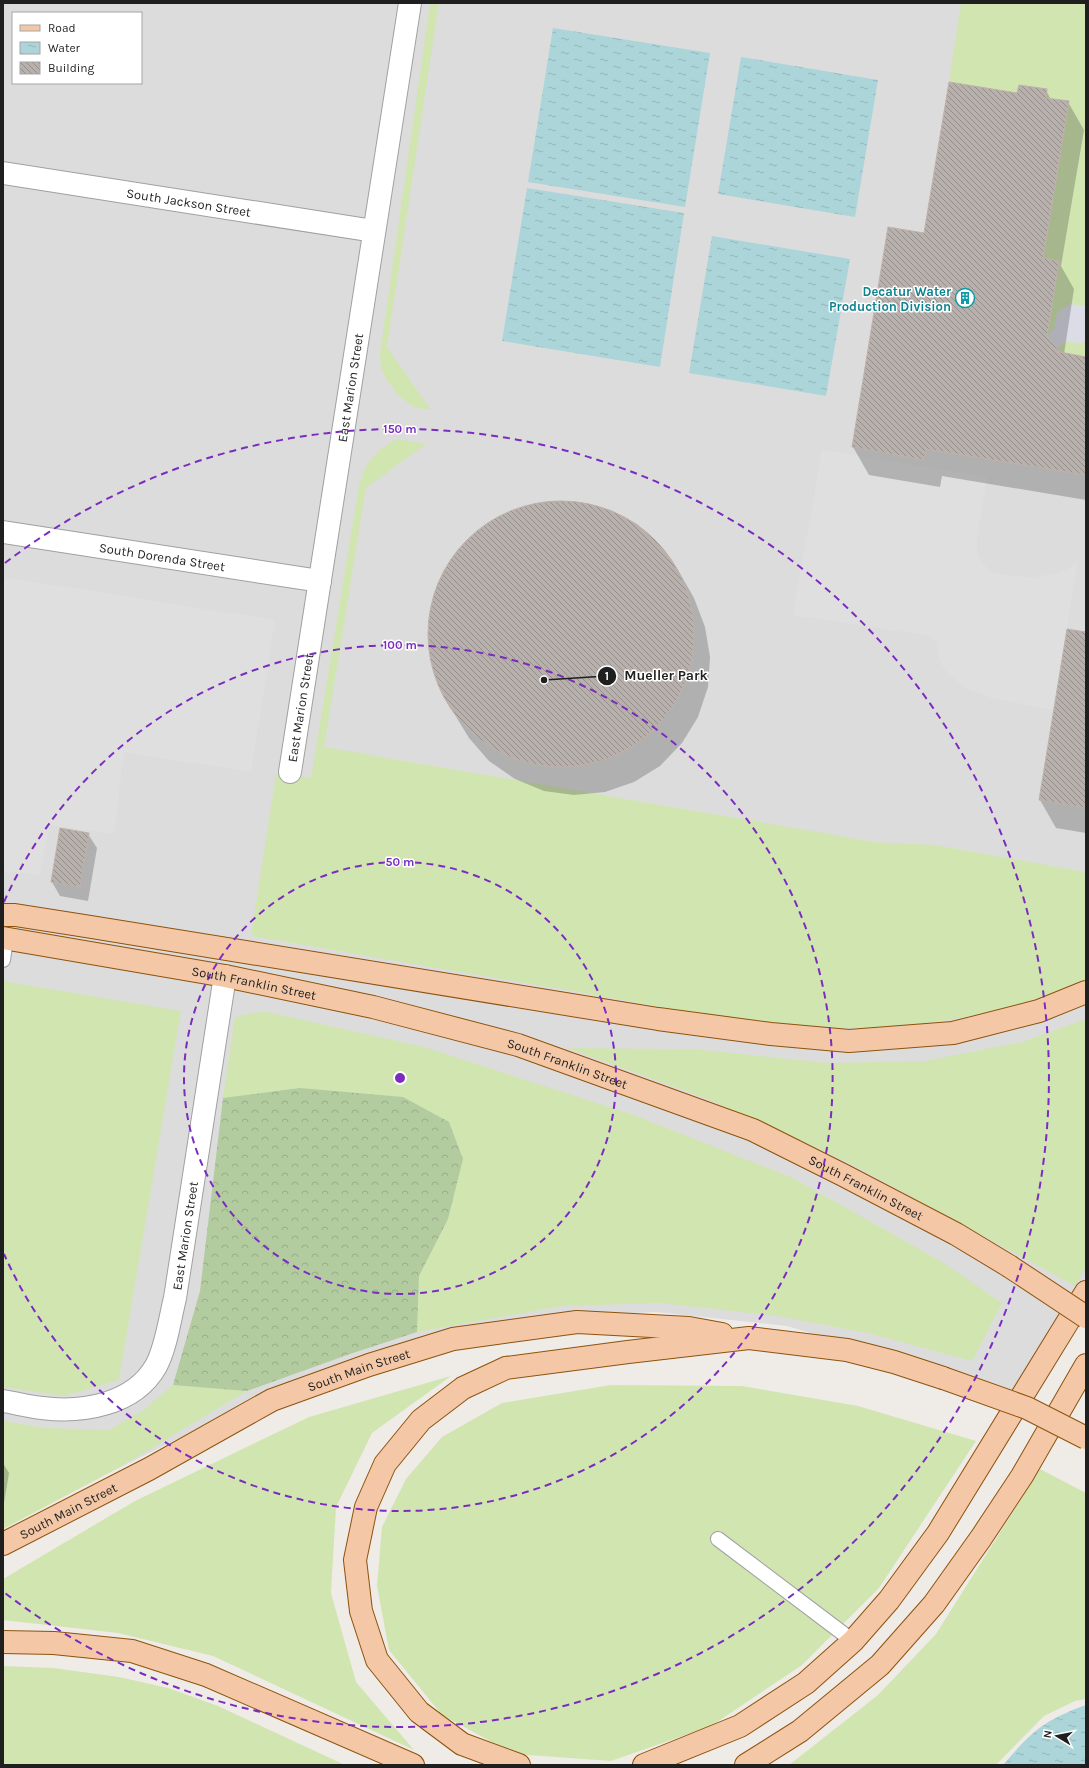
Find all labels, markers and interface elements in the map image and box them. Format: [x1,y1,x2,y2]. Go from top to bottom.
legend [12,12,142,84]
text: Road [48,21,76,35]
text: Water [48,41,81,55]
text: Building [48,61,95,75]
street label: South Jackson Street [125,185,252,219]
place label: Decatur Water Production Division [829,284,952,314]
building icon: Decatur Water Production Division [954,287,976,309]
street label: East Marion Street [334,332,366,443]
text: 150 m [383,422,417,436]
street label: South Dorenda Street [98,539,226,574]
text: 100 m [383,638,417,652]
street label: East Marion Street [284,652,316,763]
callout: Mueller Park [597,663,716,689]
text: Mueller Park [624,667,708,684]
text: 1 [605,669,609,683]
text: 50 m [386,855,415,869]
street label: South Franklin Street [191,963,318,1002]
street label: South Franklin Street [506,1035,630,1092]
centre of rings [393,1071,407,1085]
street label: South Franklin Street [806,1152,926,1223]
street label: East Marion Street [169,1180,201,1291]
street label: South Main Street [305,1345,412,1394]
street label: South Main Street [17,1479,119,1542]
north arrow [1037,1716,1077,1756]
text: N [1041,1729,1055,1739]

